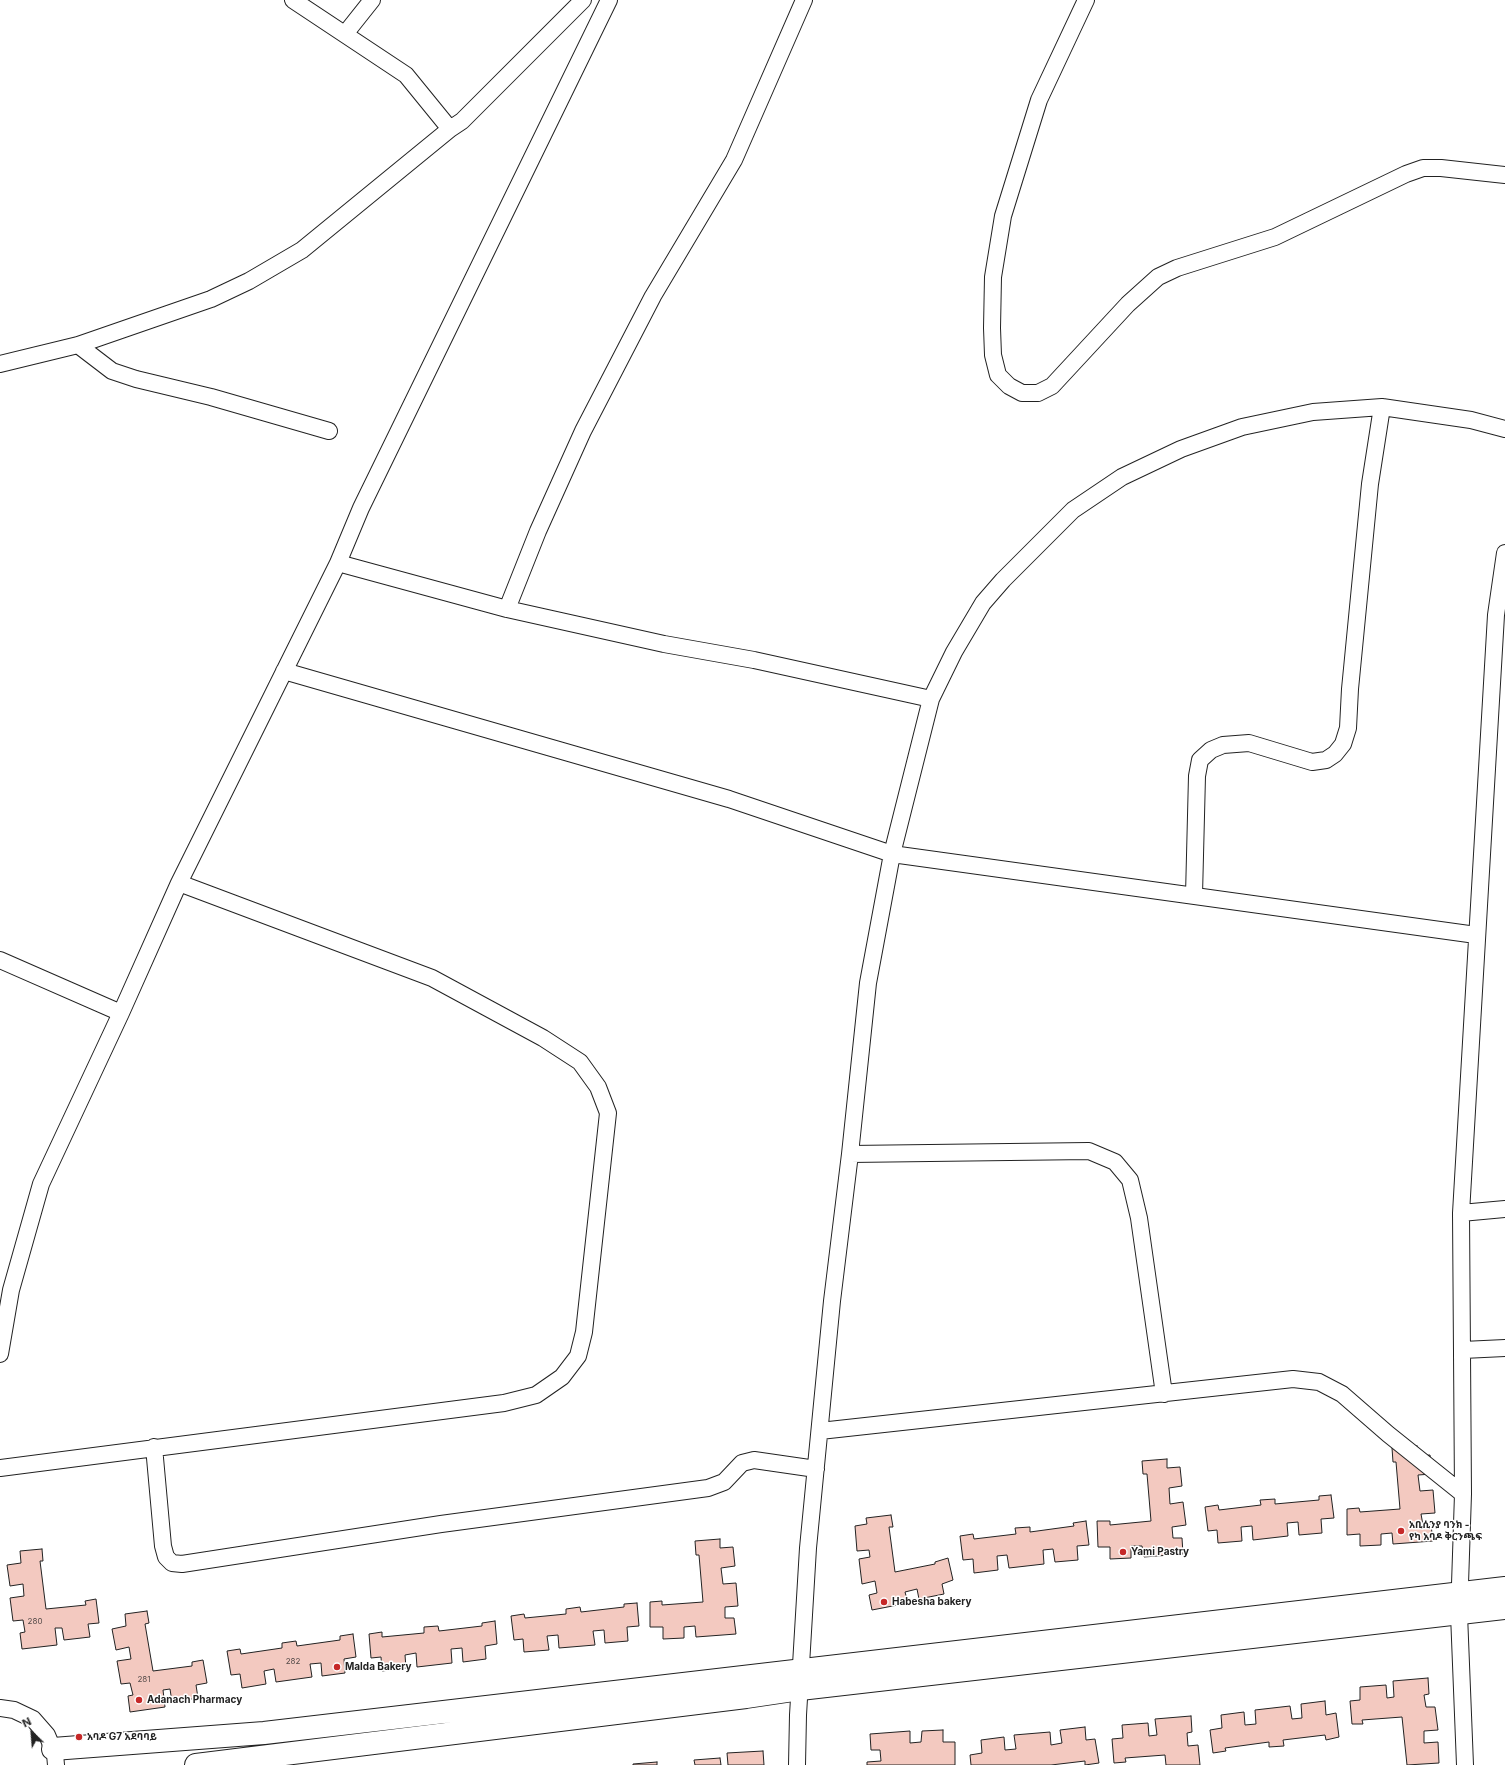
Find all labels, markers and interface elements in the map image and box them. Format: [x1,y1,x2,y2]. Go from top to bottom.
place label: አቢሲንያ ባንክ - የካ አባዶ ቅርንጫፍ [1409,1519,1482,1542]
marker: አቢሲንያ ባንክ - የካ አባዶ ቅርንጫፍ [1396,1526,1406,1536]
place label: Yami Pastry [1131,1546,1189,1558]
marker: Yami Pastry [1118,1547,1128,1557]
place label: Habesha bakery [892,1596,972,1608]
marker: Habesha bakery [879,1597,889,1607]
house number: 280 [28,1617,42,1627]
house number: 282 [286,1657,300,1667]
place label: Malda Bakery [345,1661,412,1673]
marker: Malda Bakery [332,1662,342,1672]
house number: 281 [137,1675,151,1685]
place label: Adanach Pharmacy [147,1694,242,1706]
marker: Adanach Pharmacy [134,1695,144,1705]
north arrow [12,1713,52,1753]
text: N [20,1714,34,1730]
place label: አባዶ G7 አደባባይ [87,1731,157,1743]
marker: አባዶ G7 አደባባይ [74,1732,84,1742]

